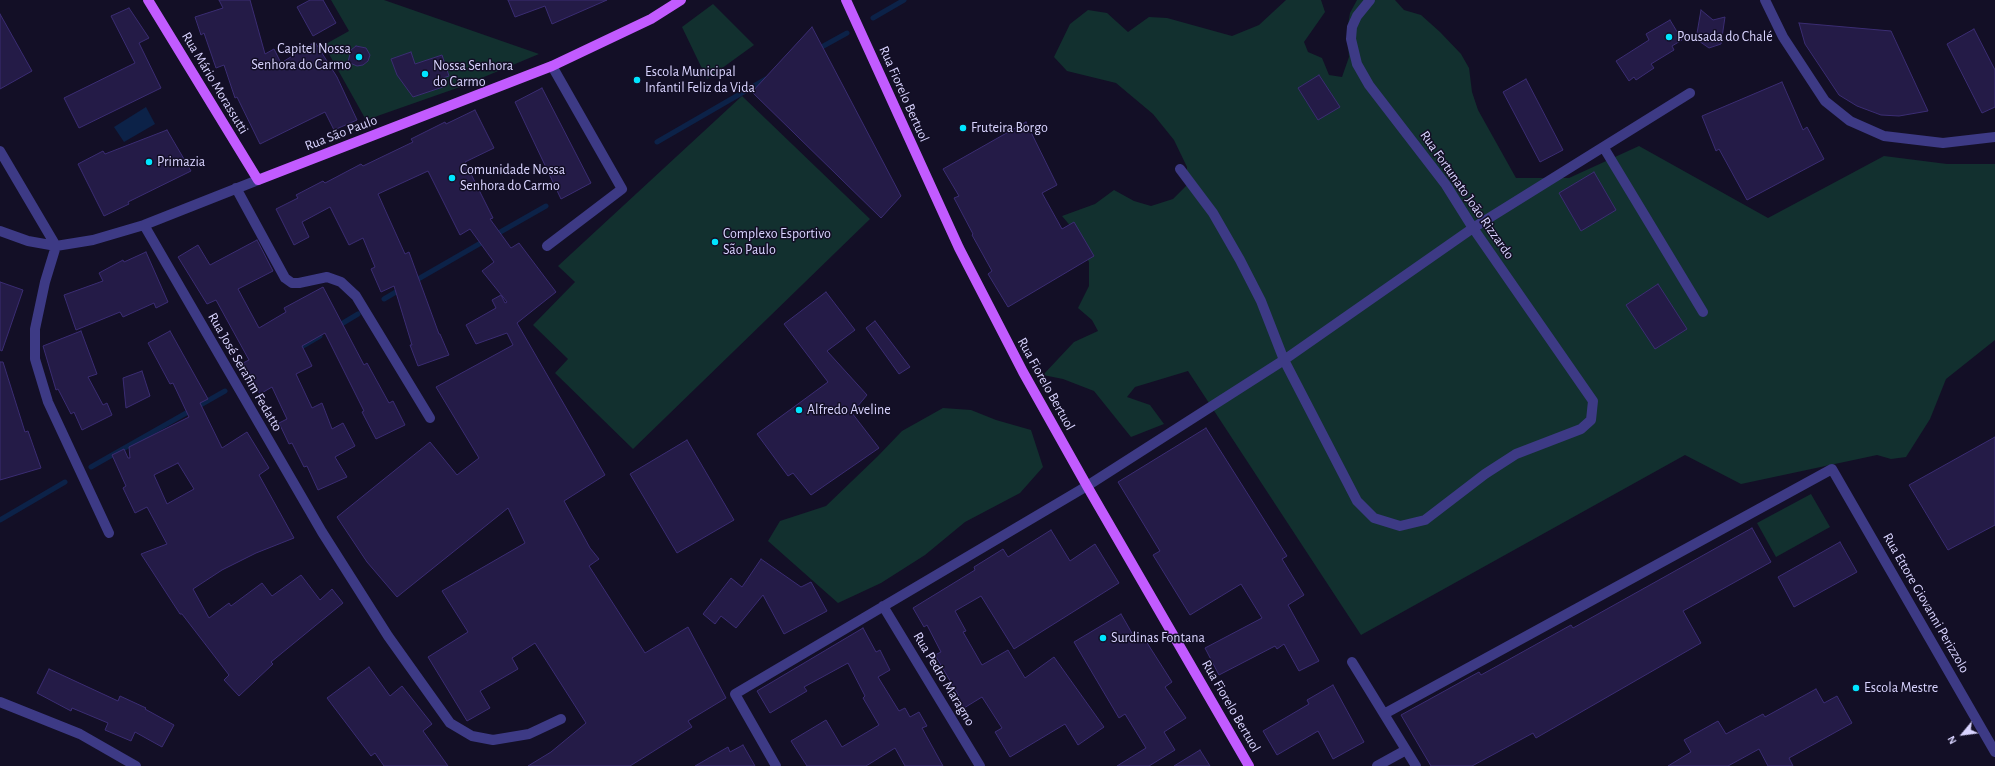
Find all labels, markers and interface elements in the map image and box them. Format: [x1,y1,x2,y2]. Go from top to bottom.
street label: Rua Mário Morassutti [178,29,252,137]
place label: Pousada do Chalé [1677,29,1773,45]
marker: Pousada do Chalé [1664,32,1674,42]
place label: Capitel Nossa Senhora do Carmo [251,41,351,74]
street label: Rua Fiorelo Bertuol [875,43,933,145]
marker: Capitel Nossa Senhora do Carmo [354,52,364,62]
place label: Nossa Senhora do Carmo [433,58,513,90]
place label: Escola Municipal Infantil Feliz da Vida [645,64,755,96]
marker: Nossa Senhora do Carmo [420,69,430,79]
marker: Escola Municipal Infantil Feliz da Vida [632,75,642,85]
street label: Rua São Paulo [302,111,380,155]
place label: Fruteira Borgo [971,120,1048,136]
marker: Fruteira Borgo [958,123,968,133]
street label: Rua Fortunato João Rizzardo [1416,127,1518,263]
place label: Primazia [157,154,205,170]
marker: Primazia [144,157,154,167]
place label: Comunidade Nossa Senhora do Carmo [460,162,565,194]
marker: Comunidade Nossa Senhora do Carmo [447,173,457,183]
place label: Complexo Esportivo São Paulo [723,226,831,258]
marker: Complexo Esportivo São Paulo [710,237,720,247]
street label: Rua José Serafim Fedatto [204,310,286,434]
street label: Rua Fiorelo Bertuol [1014,335,1078,433]
place label: Alfredo Aveline [807,402,891,418]
marker: Alfredo Aveline [794,405,804,415]
street label: Rua Ettore Giovanni Perizzolo [1879,530,1973,676]
street label: Rua Pedro Maragno [909,629,979,729]
place label: Surdinas Fontana [1111,630,1205,646]
marker: Surdinas Fontana [1098,633,1108,643]
street label: Rua Fiorelo Bertuol [1198,657,1264,755]
place label: Escola Mestre [1864,680,1938,696]
marker: Escola Mestre [1851,683,1861,693]
north arrow [1943,714,1983,754]
text: N [1945,734,1959,746]

